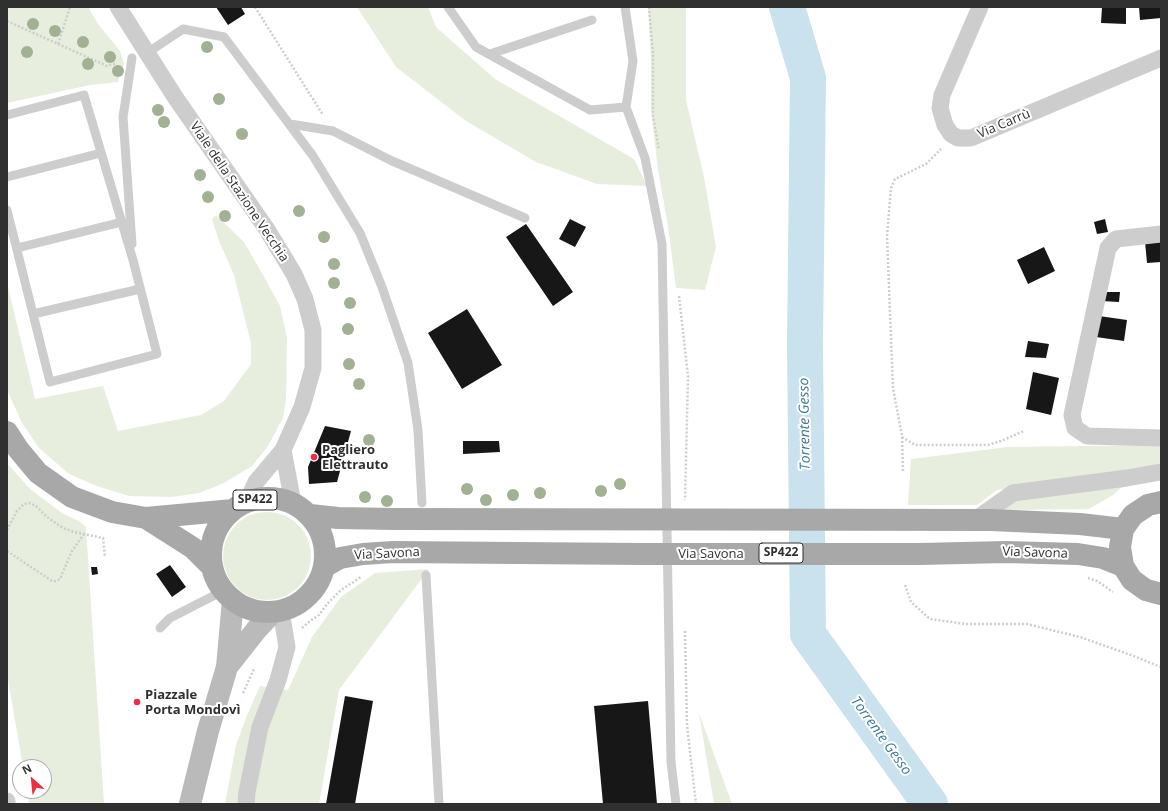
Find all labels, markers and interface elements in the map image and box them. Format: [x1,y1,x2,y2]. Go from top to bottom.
street label: Via Carrù [975,106,1033,142]
street label: Viale della Stazione Vecchia [186,119,292,265]
water label: Torrente Gesso [796,378,814,470]
place label: Pagliero Elettrauto [322,442,388,473]
marker: Pagliero Elettrauto [309,452,319,462]
road number: SP422 [233,490,277,510]
road number: SP422 [759,543,803,563]
street label: Via Savona [354,544,420,564]
street label: Via Savona [1002,544,1068,562]
street label: Via Savona [678,546,744,562]
place label: Piazzale Porta Mondovì [145,687,240,718]
water label: Torrente Gesso [847,694,915,778]
marker: Piazzale Porta Mondovì [132,697,142,707]
north arrow [12,759,52,799]
text: N [19,760,34,777]

